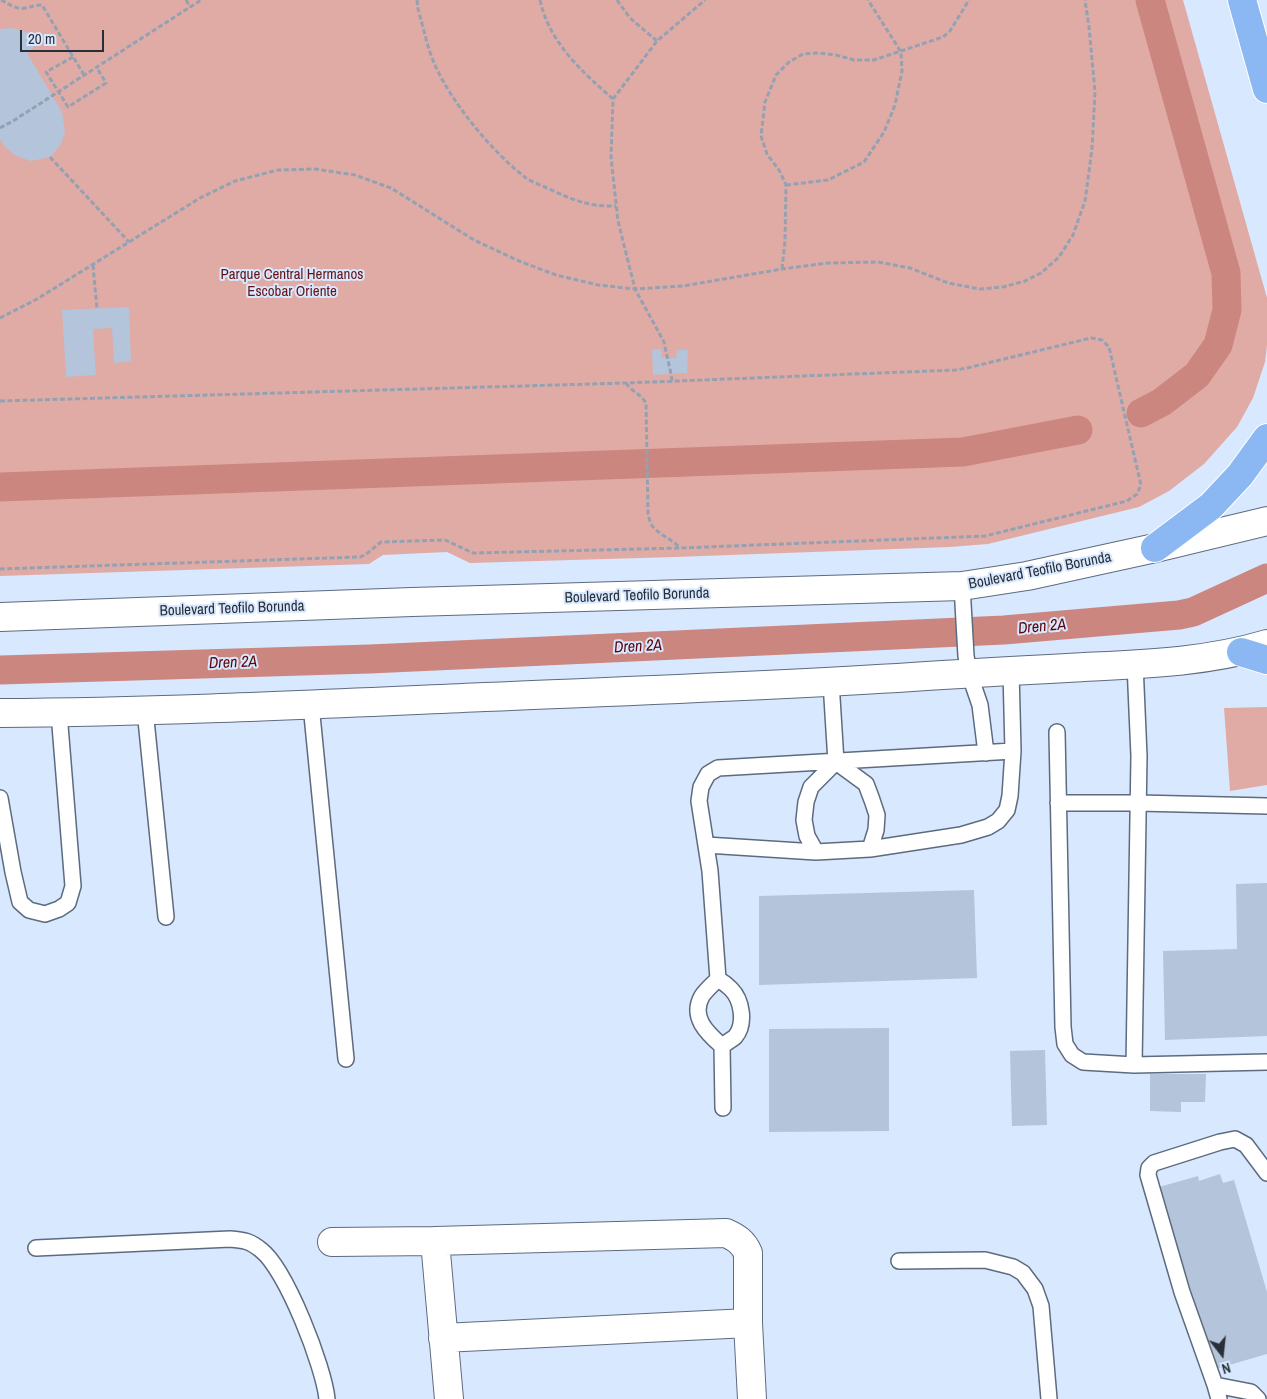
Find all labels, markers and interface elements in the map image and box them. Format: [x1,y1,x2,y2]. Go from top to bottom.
scale bar [22,20,106,52]
text: 20 m [28,28,55,49]
park label: Parque Central Hermanos Escobar Oriente [221,266,363,301]
street label: Boulevard Teofilo Borunda [967,548,1113,594]
street label: Boulevard Teofilo Borunda [564,584,710,608]
street label: Boulevard Teofilo Borunda [159,597,305,621]
water label: Dren 2A [1017,615,1067,639]
water label: Dren 2A [613,636,663,658]
water label: Dren 2A [209,653,257,673]
north arrow [1197,1329,1247,1379]
text: N [1220,1359,1233,1378]

